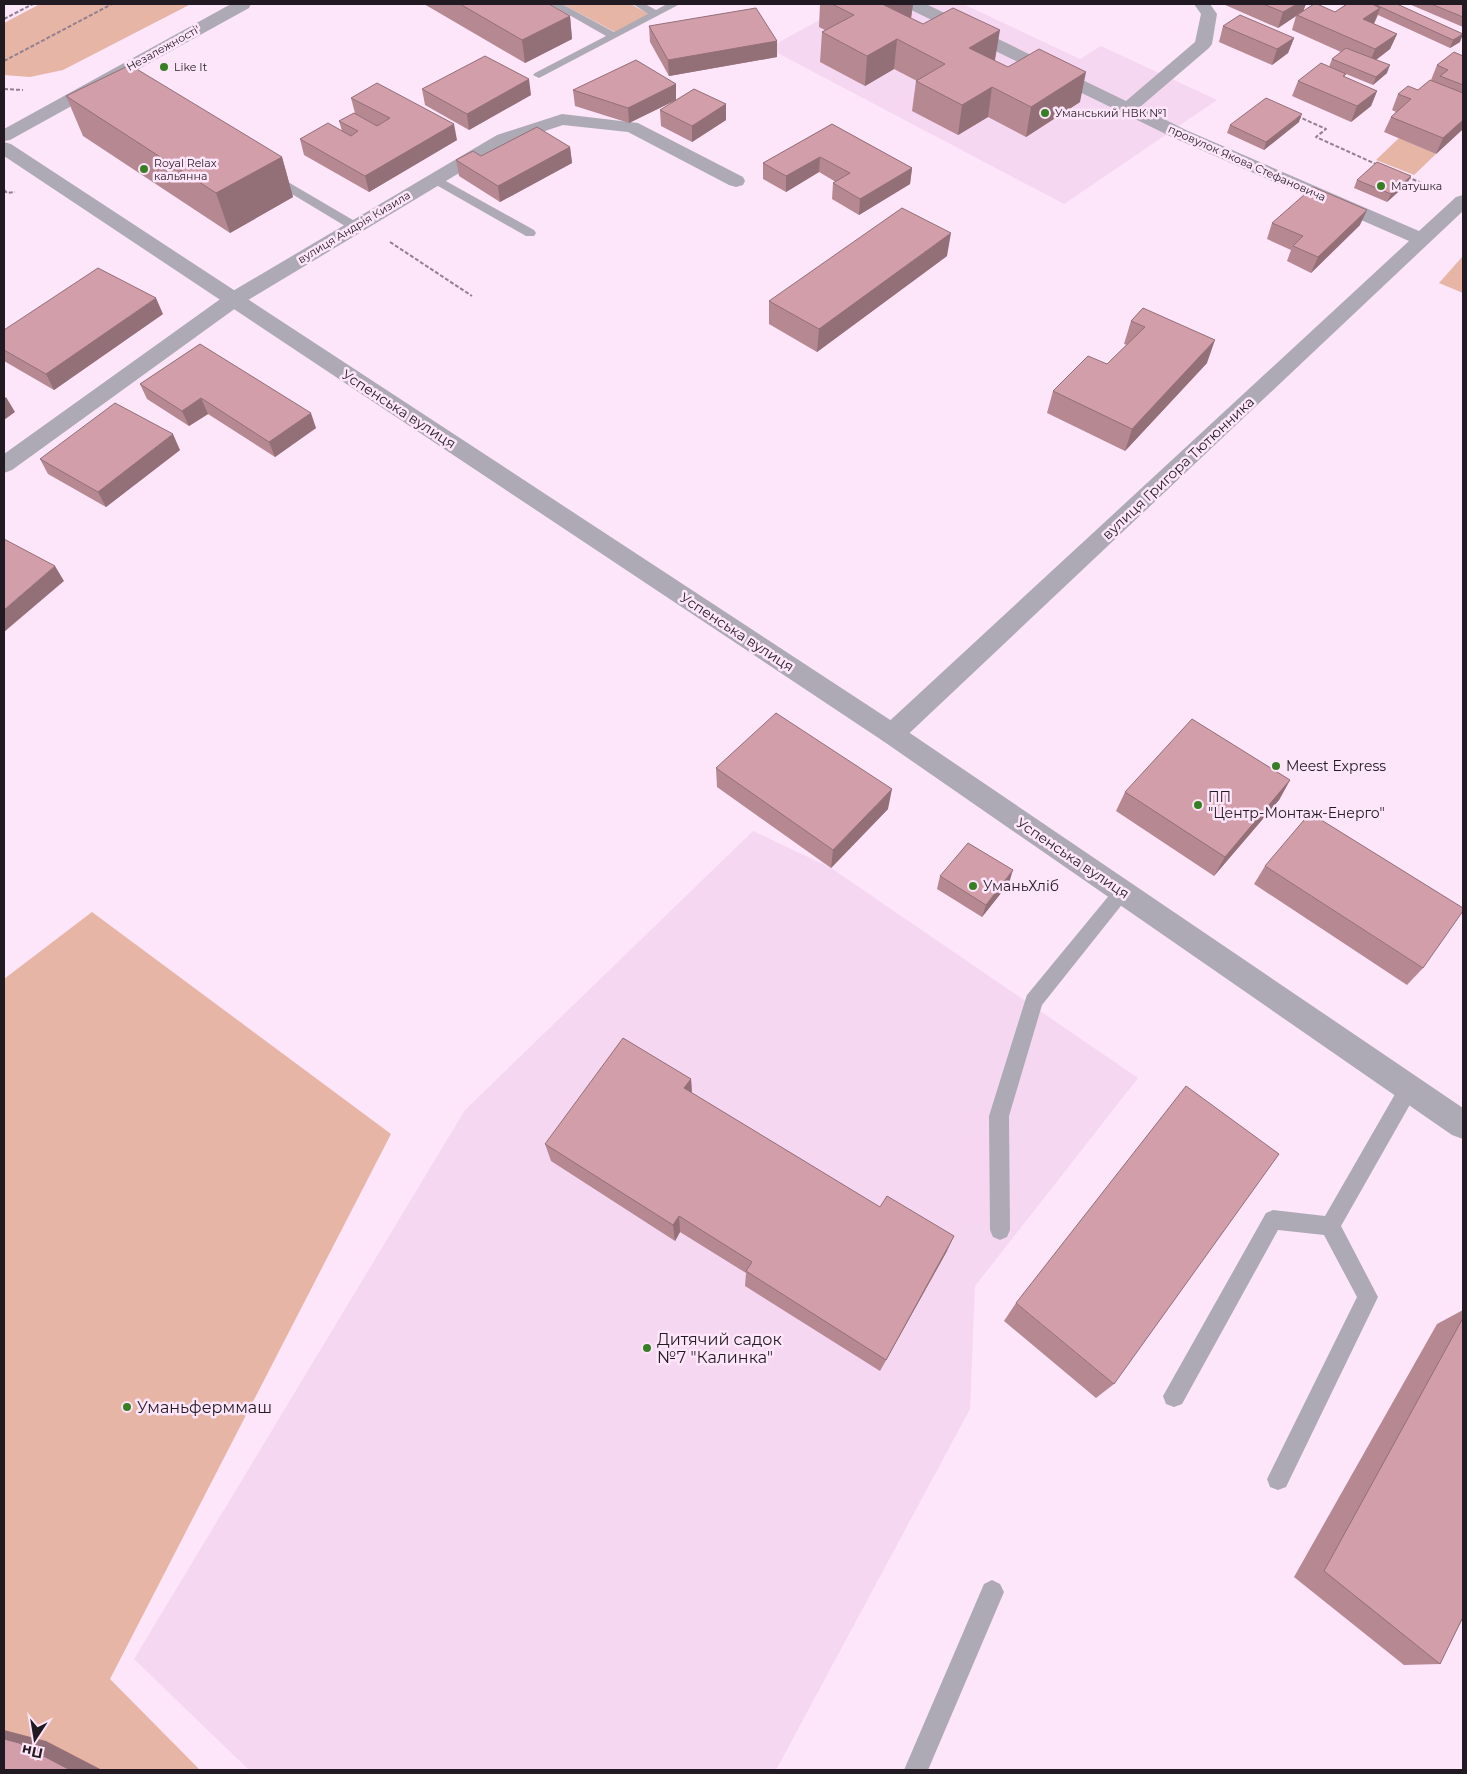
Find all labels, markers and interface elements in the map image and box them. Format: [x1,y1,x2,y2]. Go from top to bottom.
street label: Незалежності' [124,22,202,74]
place label: Like It [174,60,208,74]
marker: Like It [158,61,170,73]
place label: Уманський НВК №1 [1055,106,1167,120]
marker: Уманський НВК №1 [1039,107,1051,119]
street label: провулок Якова Стефановича [1166,122,1328,204]
place label: Royal Relax кальянна [154,156,217,183]
marker: Royal Relax кальянна [138,163,150,175]
place label: Матушка [1391,179,1442,193]
marker: Матушка [1375,180,1387,192]
street label: вулиця Андрія Кизила [295,188,413,266]
street label: Успенська вулиця [339,365,459,453]
street label: вулиця Григора Тютюнника [1098,393,1258,543]
street label: Успенська вулиця [677,588,797,676]
place label: Meest Express [1286,757,1386,775]
marker: Meest Express [1270,760,1282,772]
place label: ПП "Центр-Монтаж-Енерго" [1208,788,1385,822]
marker: ПП "Центр-Монтаж-Енерго" [1192,799,1204,811]
street label: Успенська вулиця [1013,814,1133,902]
place label: УманьХліб [983,877,1059,895]
marker: УманьХліб [967,880,979,892]
place label: Дитячий садок №7 "Калинка" [657,1330,783,1367]
marker: Дитячий садок №7 "Калинка" [641,1342,653,1354]
place label: Уманьферммаш [137,1398,272,1417]
marker: Уманьферммаш [121,1401,133,1413]
north arrow [10,1714,60,1764]
text: Пн [20,1741,44,1763]

